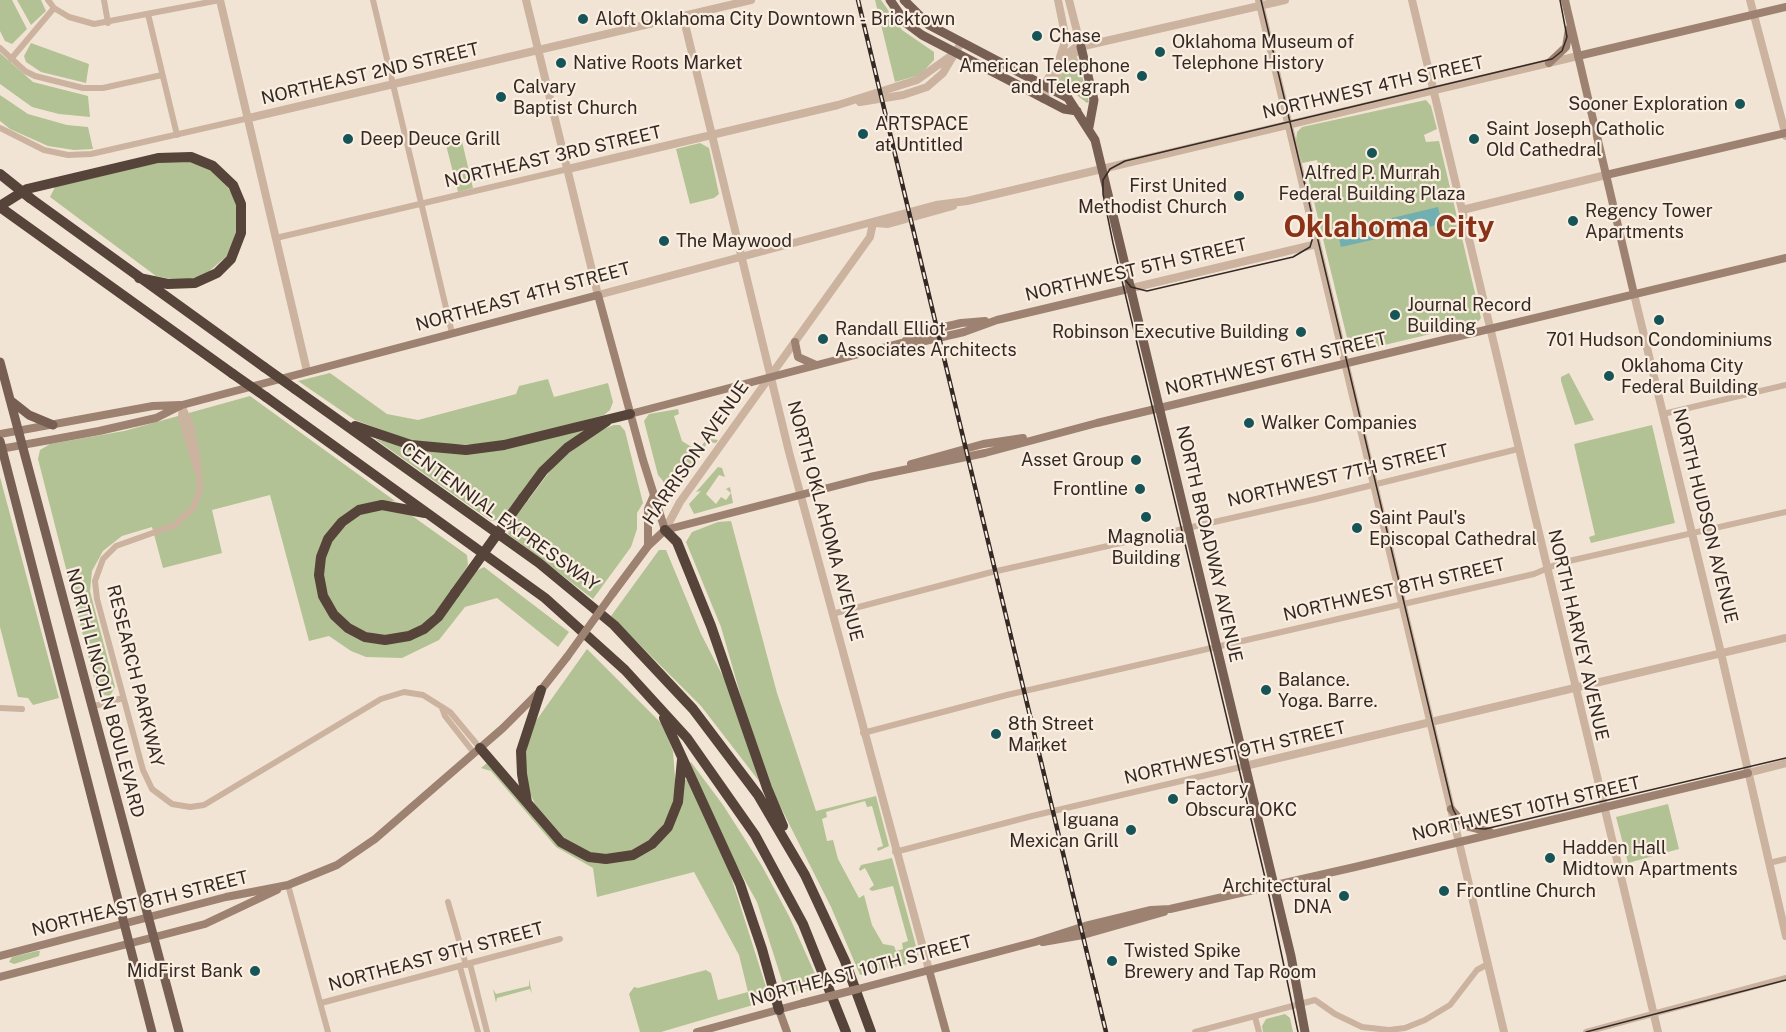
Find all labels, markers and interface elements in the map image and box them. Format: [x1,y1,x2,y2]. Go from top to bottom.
place label: Aloft Oklahoma City Downtown - Bricktown [595,8,955,30]
marker: Aloft Oklahoma City Downtown - Bricktown [576,12,590,26]
place label: Chase [1049,25,1101,47]
marker: Chase [1030,29,1044,43]
place label: Oklahoma Museum of Telephone History [1172,31,1354,74]
street label: NORTHEAST 2ND STREET [259,38,481,110]
marker: Oklahoma Museum of Telephone History [1153,45,1167,59]
place label: Native Roots Market [573,52,743,74]
street label: NORTHWEST 4TH STREET [1260,52,1486,124]
place label: American Telephone and Telegraph [959,55,1130,98]
marker: Native Roots Market [554,56,568,70]
marker: American Telephone and Telegraph [1135,69,1149,83]
place label: Calvary Baptist Church [513,76,637,118]
marker: Calvary Baptist Church [494,90,508,104]
place label: Sooner Exploration [1568,93,1728,115]
marker: Sooner Exploration [1733,97,1747,111]
place label: ARTSPACE at Untitled [875,113,969,156]
place label: Saint Joseph Catholic Old Cathedral [1486,118,1665,160]
street label: NORTHEAST 3RD STREET [442,121,664,193]
marker: ARTSPACE at Untitled [856,127,870,141]
place label: Deep Deuce Grill [360,128,501,150]
marker: Deep Deuce Grill [341,132,355,146]
marker: Saint Joseph Catholic Old Cathedral [1467,132,1481,146]
marker: Alfred P. Murrah Federal Building Plaza [1365,146,1379,160]
place label: Alfred P. Murrah Federal Building Plaza [1278,162,1466,204]
place label: First United Methodist Church [1078,175,1227,218]
marker: First United Methodist Church [1232,189,1246,203]
place label: Regency Tower Apartments [1585,200,1713,242]
district label: Oklahoma City [1284,210,1494,246]
marker: Regency Tower Apartments [1566,214,1580,228]
place label: The Maywood [676,230,792,252]
marker: The Maywood [657,234,671,248]
street label: NORTHWEST 5TH STREET [1023,234,1249,306]
street label: NORTHEAST 4TH STREET [413,258,633,336]
place label: Journal Record Building [1407,294,1531,336]
marker: Journal Record Building [1388,308,1402,322]
marker: 701 Hudson Condominiums [1652,313,1666,327]
place label: Randall Elliot Associates Architects [835,318,1017,360]
place label: Robinson Executive Building [1052,321,1289,343]
marker: Robinson Executive Building [1294,325,1308,339]
street label: NORTHWEST 6TH STREET [1163,328,1389,400]
place label: 701 Hudson Condominiums [1546,329,1772,351]
marker: Randall Elliot Associates Architects [816,332,830,346]
place label: Oklahoma City Federal Building [1621,355,1758,398]
marker: Oklahoma City Federal Building [1602,369,1616,383]
street label: HARRISON AVENUE [638,377,754,529]
street label: NORTH OKLAHOMA AVENUE [782,398,868,644]
street label: NORTH HUDSON AVENUE [1668,406,1742,626]
place label: Walker Companies [1261,412,1417,434]
marker: Walker Companies [1242,416,1256,430]
street label: NORTH BROADWAY AVENUE [1171,423,1247,665]
street label: CENTENNIAL EXPRESSWAY [397,438,603,596]
street label: NORTHWEST 7TH STREET [1225,440,1451,512]
place label: Asset Group [1021,449,1124,471]
marker: Asset Group [1129,453,1143,467]
place label: Frontline [1053,478,1128,500]
marker: Frontline [1133,482,1147,496]
place label: Saint Paul's Episcopal Cathedral [1369,507,1537,550]
marker: Magnolia Building [1139,510,1153,524]
marker: Saint Paul's Episcopal Cathedral [1350,521,1364,535]
place label: Magnolia Building [1107,526,1185,568]
street label: NORTH HARVEY AVENUE [1543,527,1613,743]
street label: NORTHWEST 8TH STREET [1281,554,1507,626]
street label: NORTH LINCOLN BOULEVARD [61,566,149,820]
street label: RESEARCH PARKWAY [102,583,168,769]
place label: Balance. Yoga. Barre. [1278,669,1377,712]
marker: Balance. Yoga. Barre. [1259,683,1273,697]
place label: 8th Street Market [1008,713,1094,756]
street label: NORTHWEST 9TH STREET [1122,717,1348,789]
marker: 8th Street Market [989,727,1003,741]
street label: NORTHWEST 10TH STREET [1410,772,1642,846]
place label: Factory Obscura OKC [1185,778,1297,820]
marker: Factory Obscura OKC [1166,792,1180,806]
place label: Iguana Mexican Grill [1009,809,1119,852]
marker: Iguana Mexican Grill [1124,823,1138,837]
place label: Hadden Hall Midtown Apartments [1562,837,1738,880]
marker: Hadden Hall Midtown Apartments [1543,851,1557,865]
street label: NORTHEAST 8TH STREET [30,867,250,941]
place label: Architectural DNA [1222,875,1332,918]
place label: Frontline Church [1456,880,1596,902]
marker: Frontline Church [1437,884,1451,898]
marker: Architectural DNA [1337,889,1351,903]
street label: NORTHEAST 9TH STREET [326,918,546,996]
street label: NORTHEAST 10TH STREET [748,931,974,1011]
place label: Twisted Spike Brewery and Tap Room [1124,940,1316,982]
marker: Twisted Spike Brewery and Tap Room [1105,954,1119,968]
place label: MidFirst Bank [127,960,243,982]
marker: MidFirst Bank [248,964,262,978]

